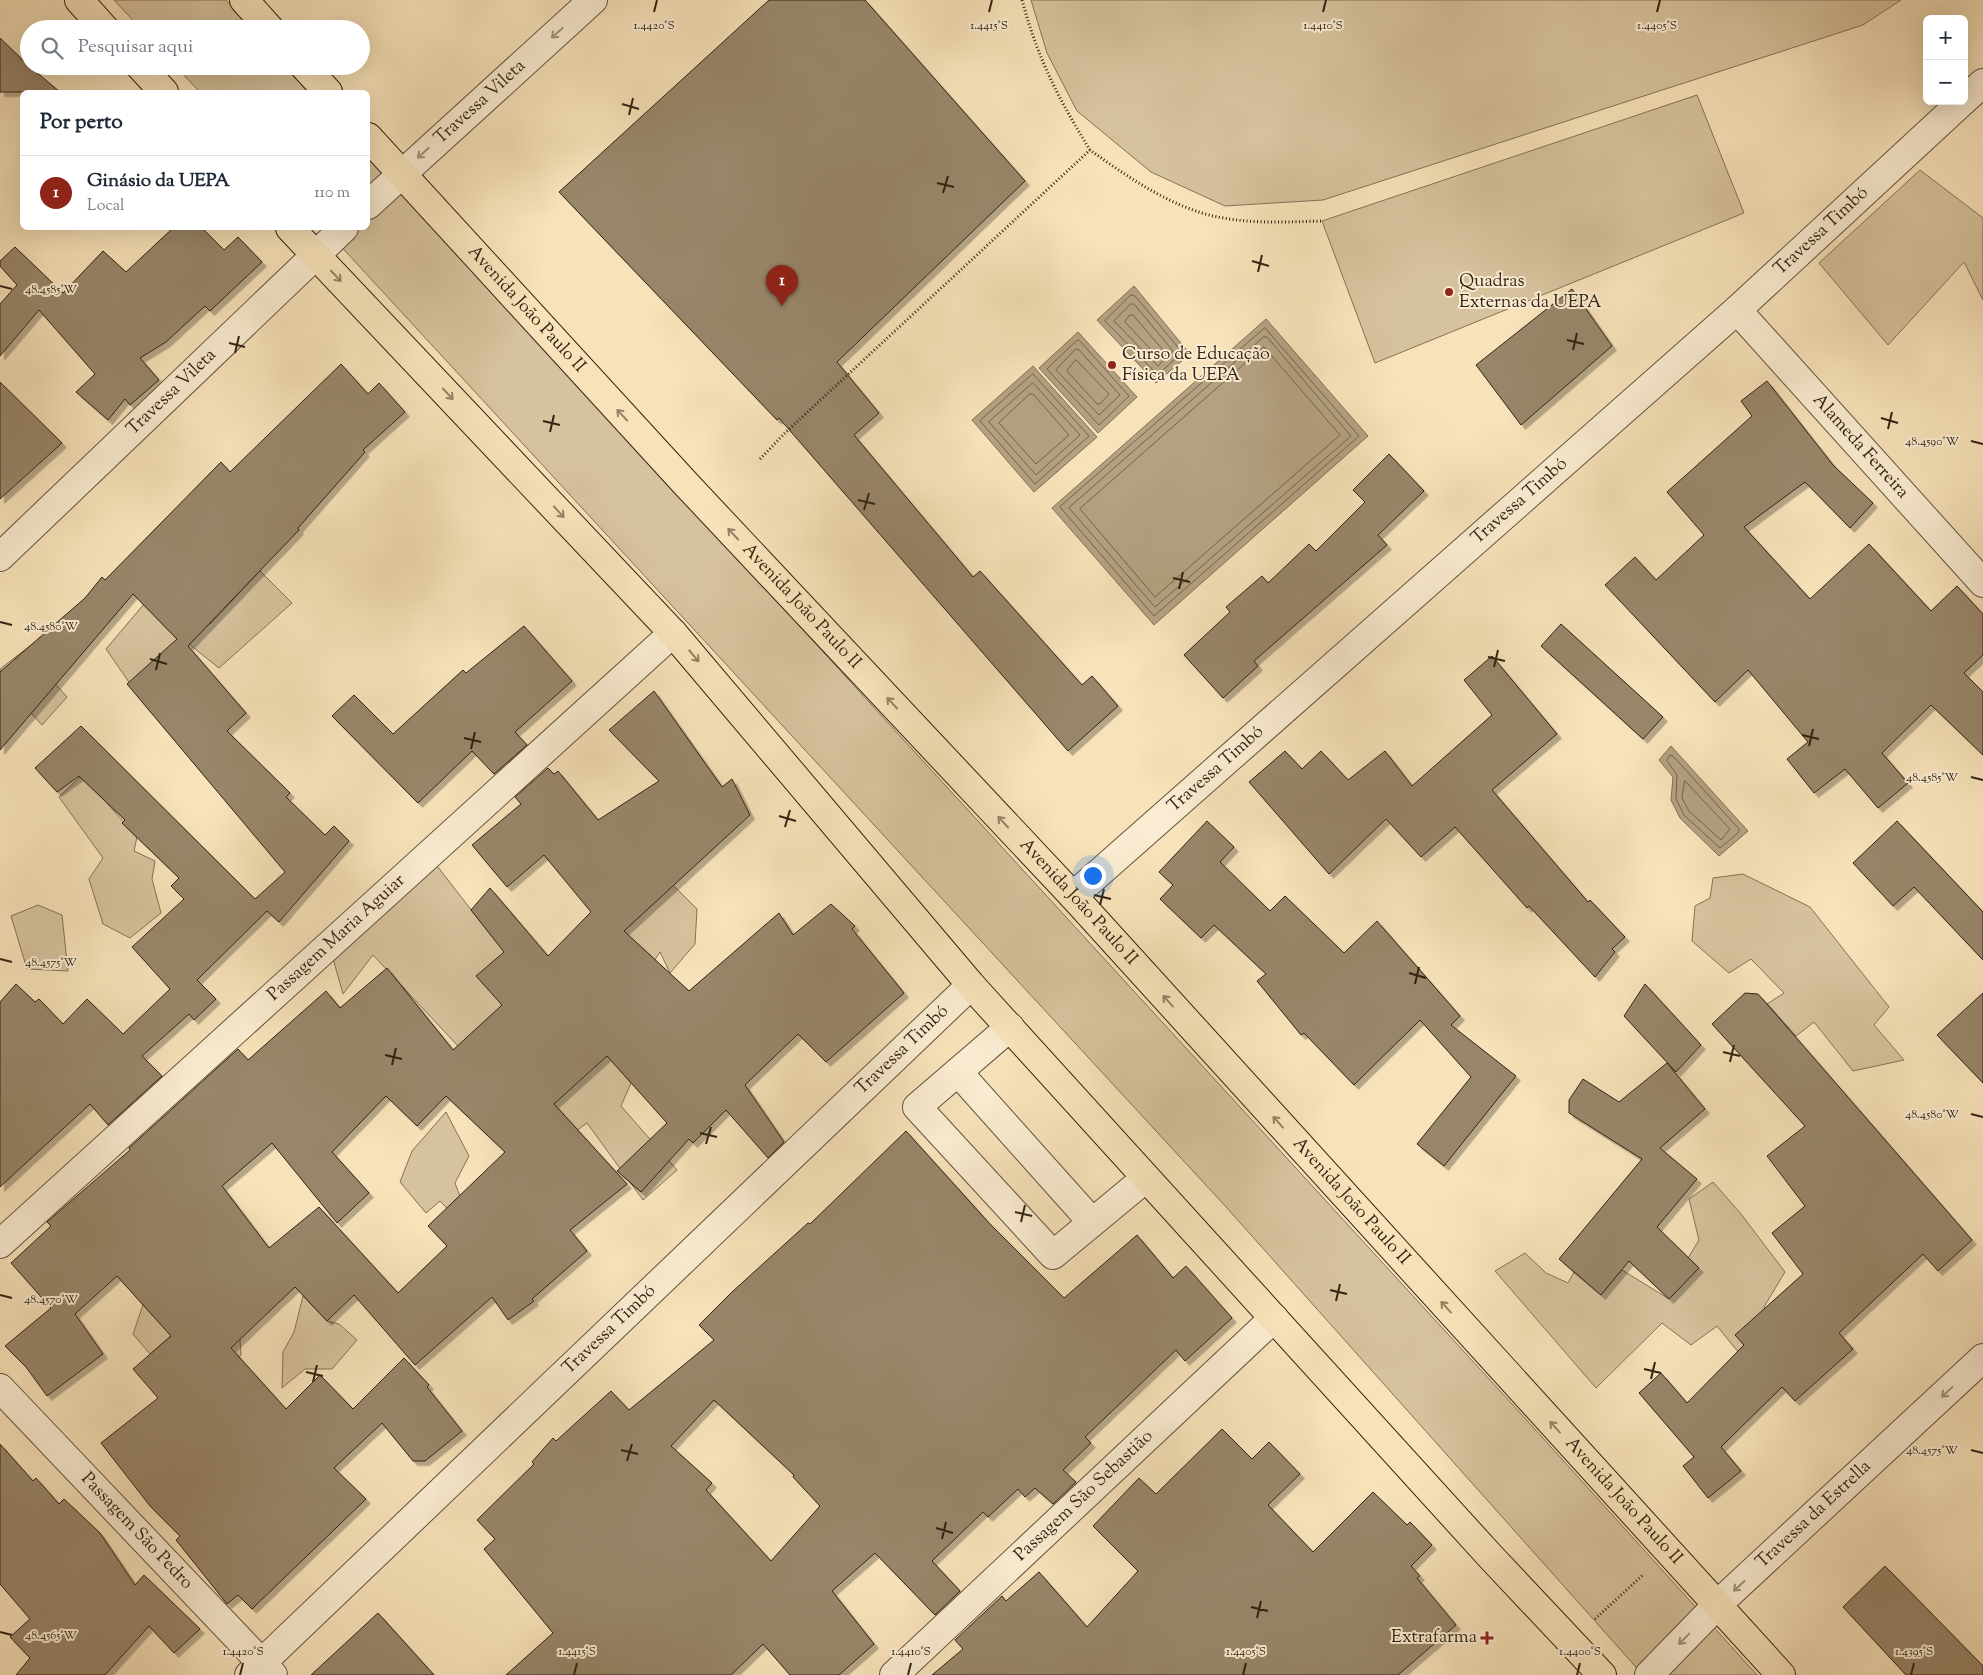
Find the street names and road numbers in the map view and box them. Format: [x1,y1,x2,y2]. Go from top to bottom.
street label: Travessa Vileta [429,54,532,151]
street label: Travessa Timbó [1769,181,1875,282]
street label: Avenida João Paulo II [461,240,591,379]
street label: Travessa Vileta [121,343,223,442]
street label: Alameda Ferreira [1806,388,1915,505]
street label: Travessa Timbó [1466,452,1574,551]
street label: Avenida João Paulo II [735,538,867,676]
street label: Travessa Timbó [1162,720,1270,819]
street label: Avenida João Paulo II [1013,833,1143,972]
street label: Passagem Maria Aguiar [262,868,412,1008]
street label: Travessa Timbó [850,999,955,1102]
street label: Avenida João Paulo II [1286,1132,1416,1271]
street label: Travessa Timbó [557,1279,663,1381]
street label: Passagem São Sebastião [1009,1424,1160,1568]
street label: Avenida João Paulo II [1558,1432,1688,1571]
street label: Travessa da Estrella [1750,1455,1878,1575]
street label: Passagem São Pedro [74,1467,199,1596]

